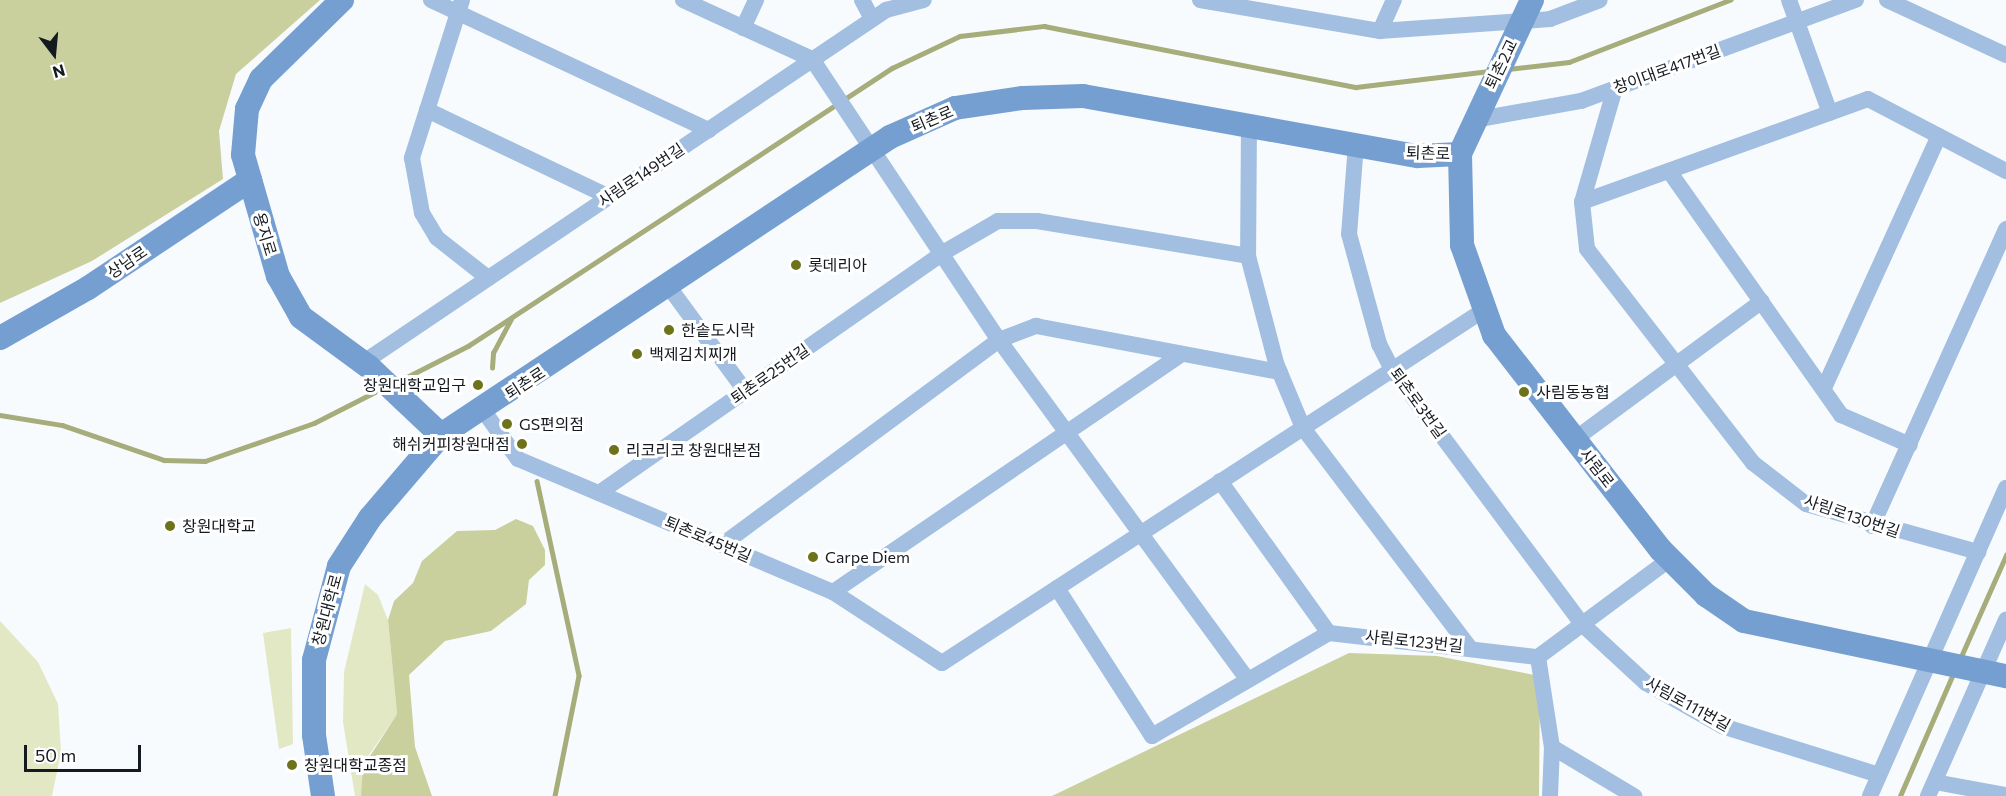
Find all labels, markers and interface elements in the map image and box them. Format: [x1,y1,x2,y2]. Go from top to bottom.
north arrow [24,24,84,84]
street label: 퇴촌2교 [1481,36,1521,92]
street label: 창이대로417번길 [1611,41,1723,97]
text: N [51,61,67,83]
street label: 퇴촌로 [908,102,956,136]
street label: 사림로149번길 [594,139,688,211]
street label: 퇴촌로 [1406,143,1450,163]
street label: 용지로 [249,210,281,258]
street label: 상남로 [103,242,151,282]
place label: 롯데리아 [808,255,867,275]
marker: 롯데리아 [789,258,803,272]
place label: 한솥도시락 [681,320,755,340]
marker: 한솥도시락 [662,323,676,337]
street label: 퇴촌로25번길 [727,340,813,408]
place label: 백제김치찌개 [649,344,737,364]
marker: 백제김치찌개 [630,347,644,361]
street label: 퇴촌로 [501,363,549,403]
street label: 퇴촌로3번길 [1386,364,1450,442]
place label: 창원대학교입구 [363,375,466,395]
marker: 창원대학교입구 [471,378,485,392]
place label: 사림동농협 [1536,382,1610,402]
marker: 사림동농협 [1517,385,1531,399]
place label: GS편의점 [519,414,584,434]
marker: GS편의점 [500,417,514,431]
place label: 해쉬커피창원대점 [392,434,510,454]
marker: 해쉬커피창원대점 [515,437,529,451]
place label: 리코리코 창원대본점 [626,440,762,460]
marker: 리코리코 창원대본점 [607,443,621,457]
street label: 사림로 [1576,445,1618,491]
street label: 사림로130번길 [1802,491,1902,541]
street label: 퇴촌로45번길 [662,512,754,566]
place label: 창원대학교 [182,516,256,536]
marker: 창원대학교 [163,519,177,533]
place label: Carpe Diem [825,547,910,567]
marker: Carpe Diem [806,550,820,564]
street label: 창원대학로 [308,572,346,648]
street label: 사림로123번길 [1364,626,1464,656]
street label: 사림로111번길 [1642,673,1734,735]
scale bar [27,733,144,771]
text: 50 m [35,744,76,766]
place label: 창원대학교종점 [304,755,407,775]
marker: 창원대학교종점 [285,758,299,772]

